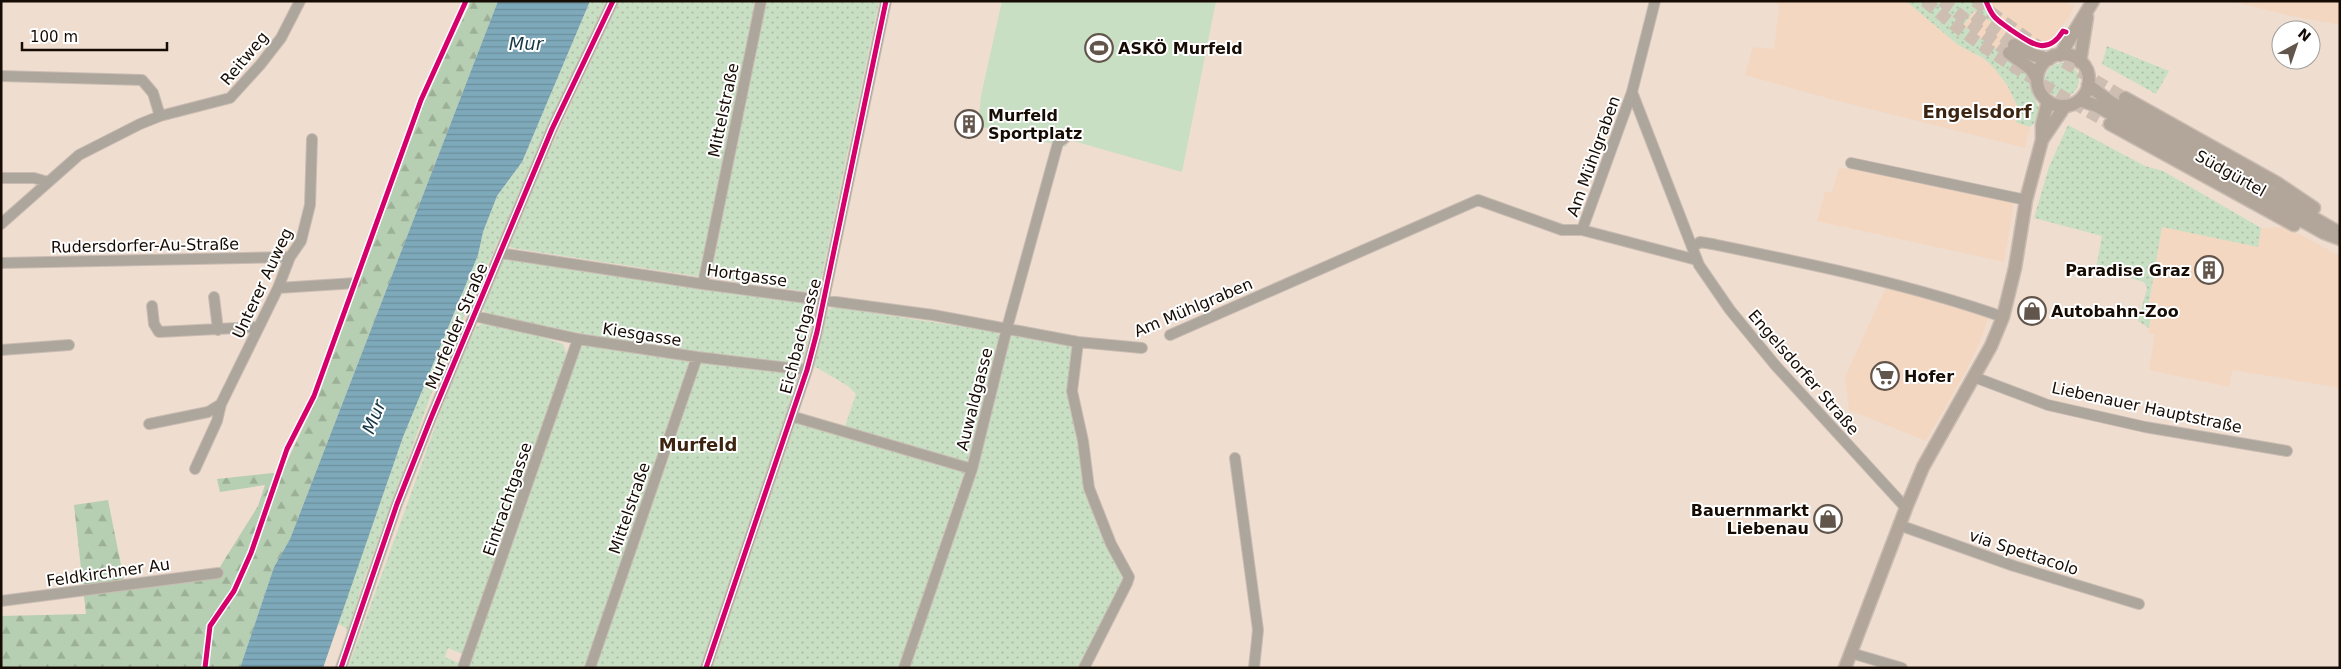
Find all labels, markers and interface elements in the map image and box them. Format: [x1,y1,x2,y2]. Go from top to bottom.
scale bar [22,20,168,52]
north arrow [2271,20,2321,70]
text: N [2295,25,2314,45]
text: 100 m [30,28,78,46]
street label: Reitweg [217,28,272,89]
water label: Mur [509,33,545,54]
sports icon: ASKÖ Murfeld [1084,33,1114,63]
place label: ASKÖ Murfeld [1118,39,1243,58]
street label: Mittelstraße [704,61,743,159]
street label: Am Mühlgraben [1563,93,1624,219]
district label: Engelsdorf [1922,101,2032,122]
place label: Murfeld Sportplatz [988,106,1082,143]
building icon: Murfeld Sportplatz [954,109,984,139]
street label: Südgürtel [2192,146,2269,201]
street label: Unterer Auweg [229,225,296,342]
street label: Rudersdorfer-Au-Straße [51,234,239,257]
building icon: Paradise Graz [2194,255,2224,285]
street label: Murfelder Straße [421,260,492,392]
street label: Hortgasse [705,260,788,291]
place label: Paradise Graz [2065,261,2190,280]
street label: Am Mühlgraben [1131,274,1255,341]
street label: Eichbachgasse [776,276,825,396]
shop icon: Autobahn-Zoo [2017,296,2047,326]
place label: Autobahn-Zoo [2051,302,2179,321]
street label: Engelsdorfer Straße [1744,306,1863,439]
street label: Kiesgasse [601,319,683,350]
street label: Auwaldgasse [953,346,996,452]
supermarket icon: Hofer [1870,361,1900,391]
place label: Hofer [1904,367,1954,386]
street label: Liebenauer Hauptstraße [2050,378,2244,437]
water label: Mur [357,395,390,437]
district label: Murfeld [659,434,737,455]
street label: Eintrachtgasse [479,440,536,559]
street label: Mittelstraße [605,460,654,557]
place label: Bauernmarkt Liebenau [1691,501,1809,538]
shop icon: Bauernmarkt Liebenau [1813,504,1843,534]
street label: via Spettacolo [1967,526,2081,579]
street label: Feldkirchner Au [45,554,171,591]

